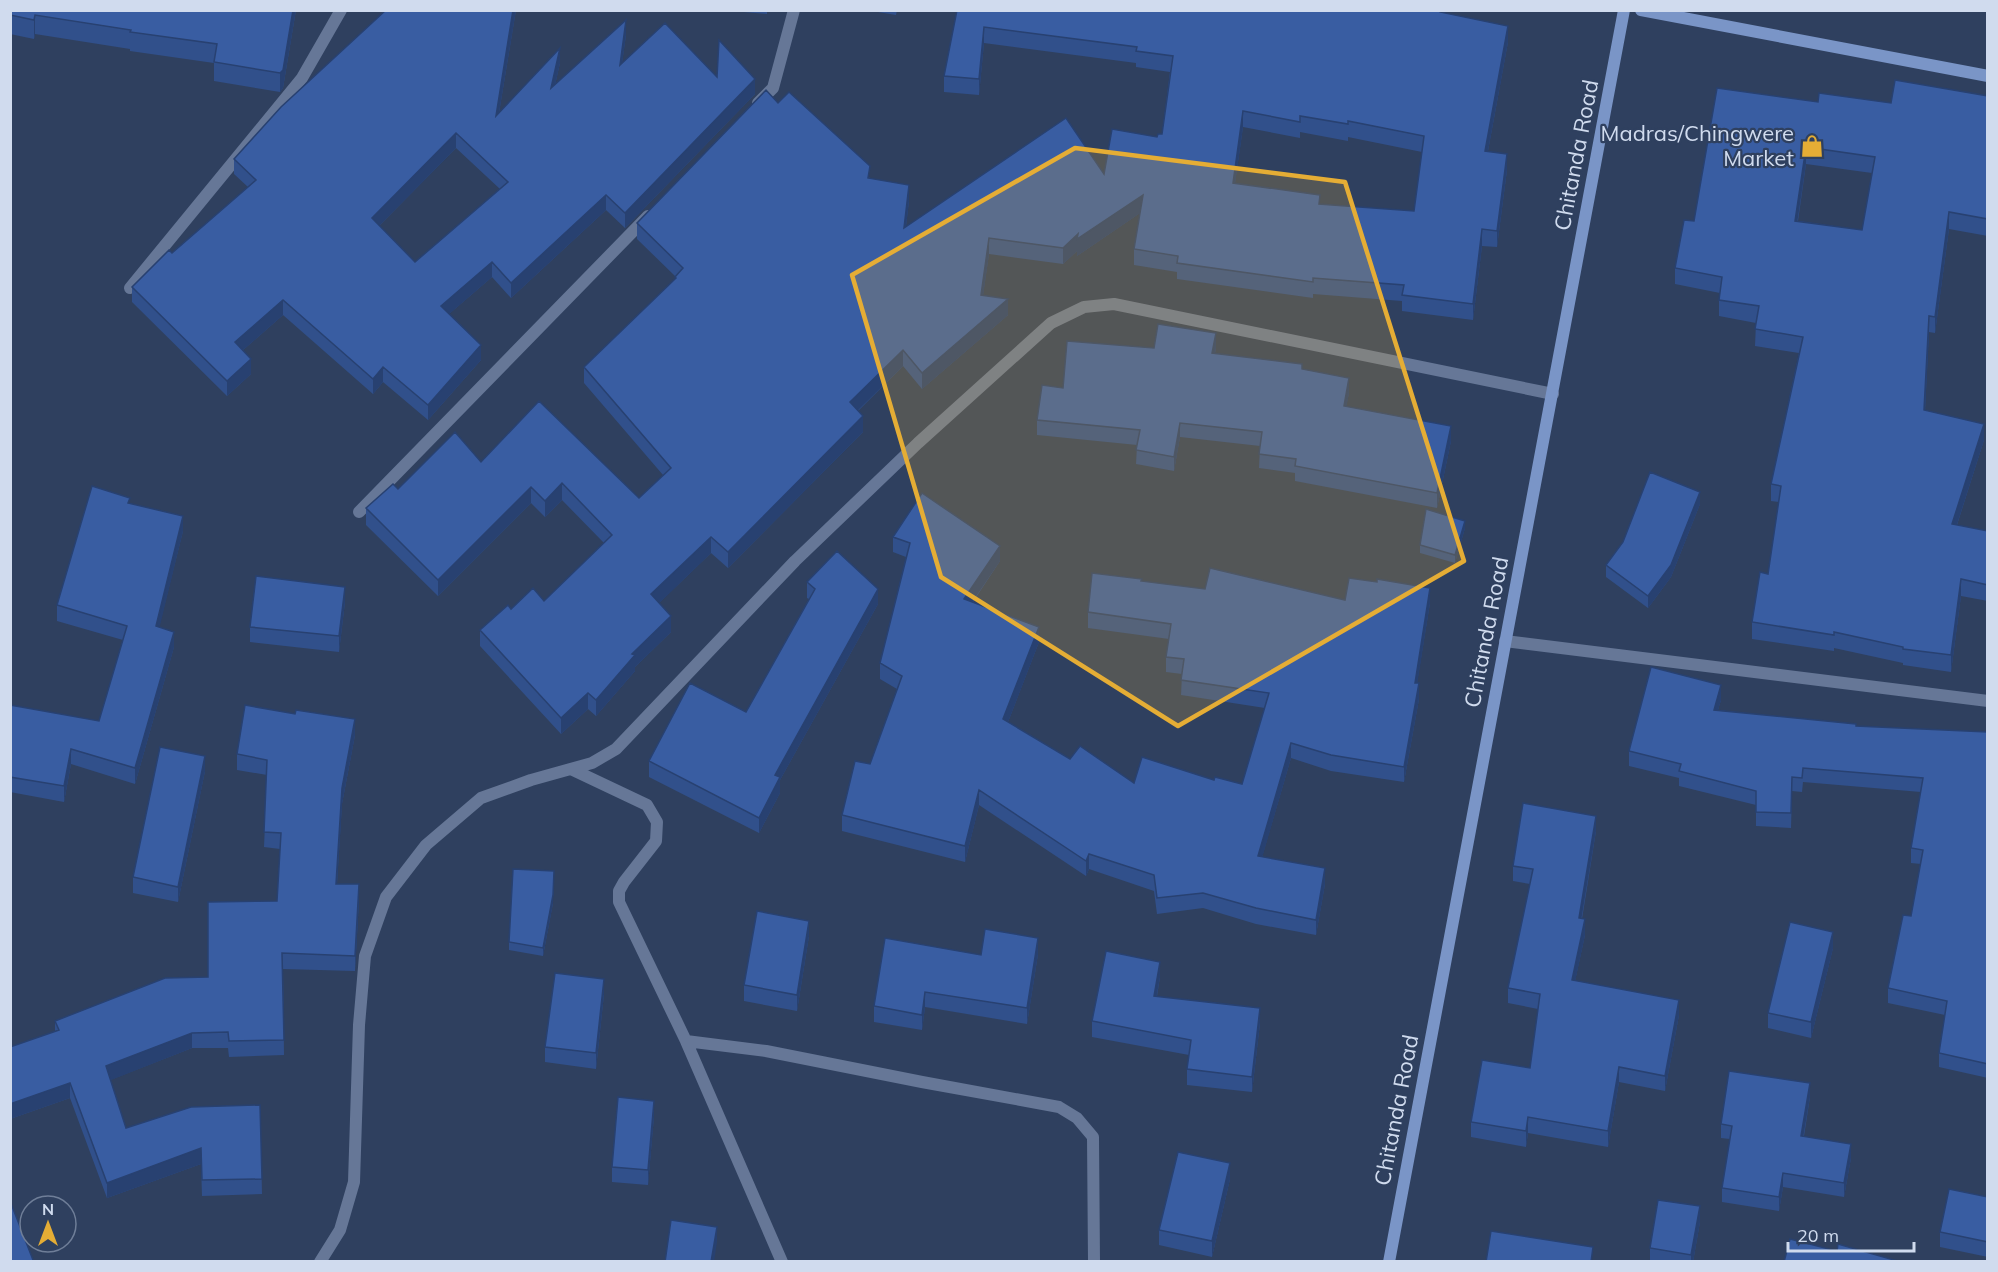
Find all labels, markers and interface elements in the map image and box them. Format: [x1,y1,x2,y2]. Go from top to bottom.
street label: Chitanda Road [1548,77,1604,233]
place label: Madras/Chingwere Market [1601,119,1794,172]
shop icon: Madras/Chingwere Market [1799,133,1825,159]
street label: Chitanda Road [1458,554,1514,710]
street label: Chitanda Road [1368,1032,1424,1188]
north arrow [18,1194,78,1254]
text: N [42,1199,54,1219]
scale bar [1788,1215,1914,1253]
text: 20 m [1797,1224,1839,1247]

